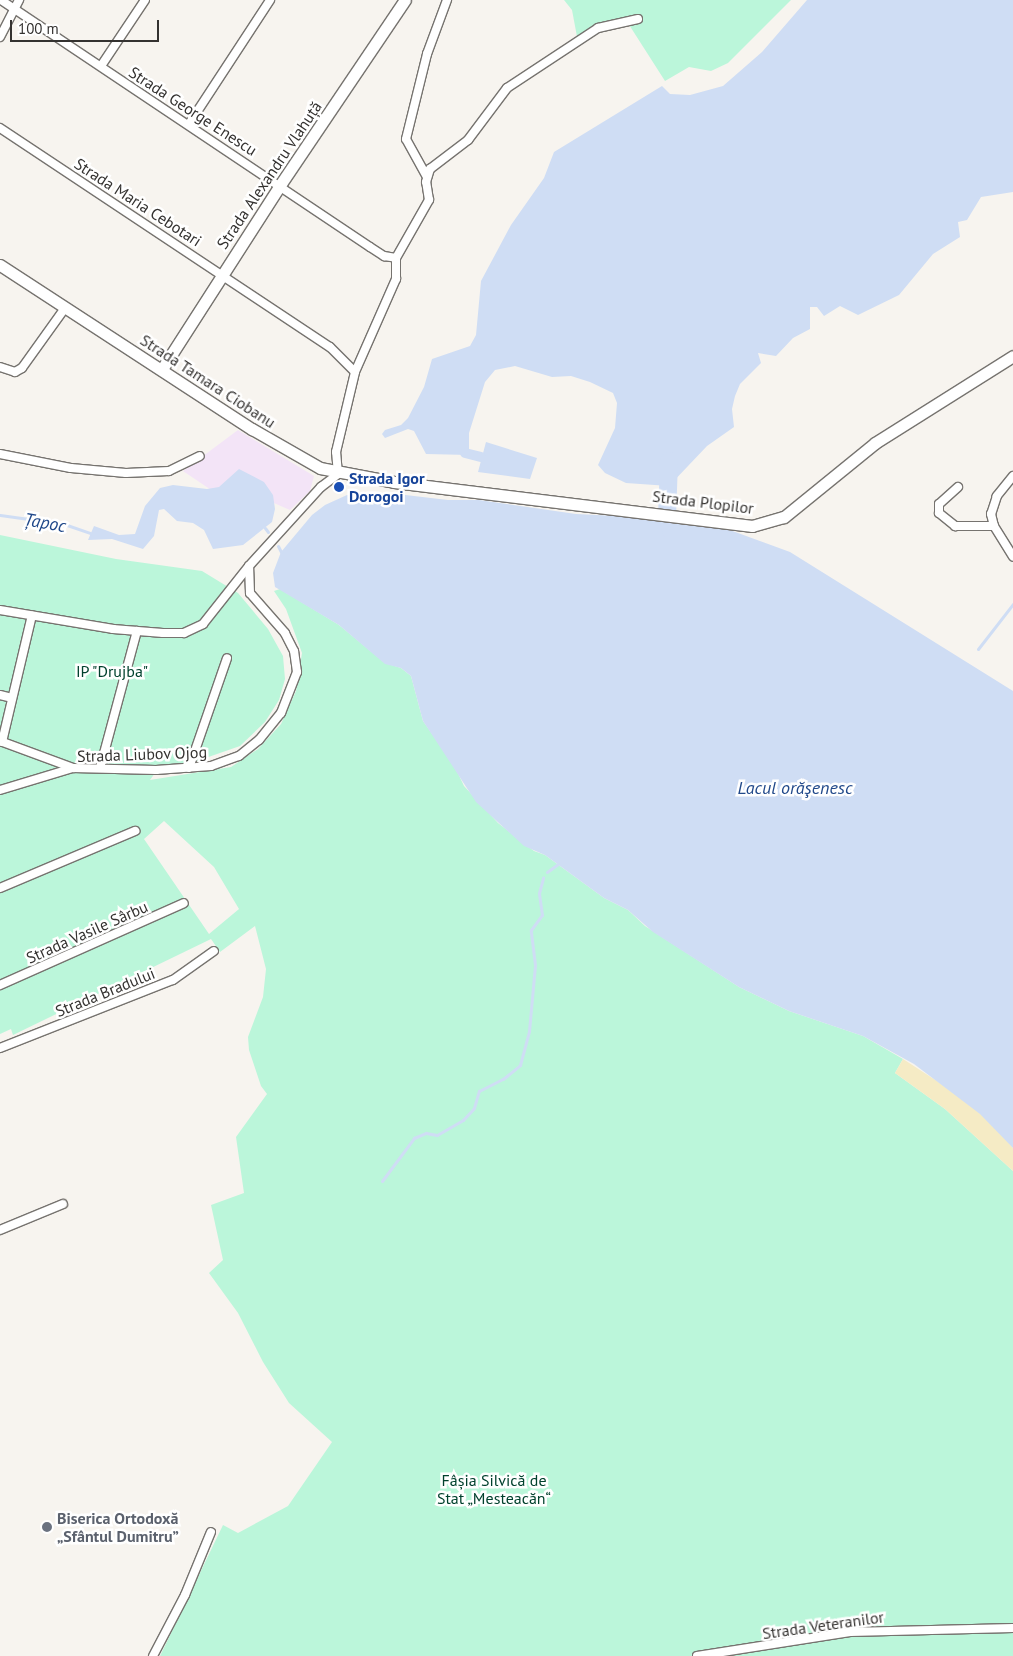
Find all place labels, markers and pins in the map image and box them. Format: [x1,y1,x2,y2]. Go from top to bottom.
place label: Strada Igor Dorogoi [349,468,425,506]
marker: Strada Igor Dorogoi [333,481,345,493]
place label: Biserica Ortodoxă „Sfântul Dumitru” [57,1508,179,1546]
marker: Biserica Ortodoxă „Sfântul Dumitru” [41,1521,53,1533]

